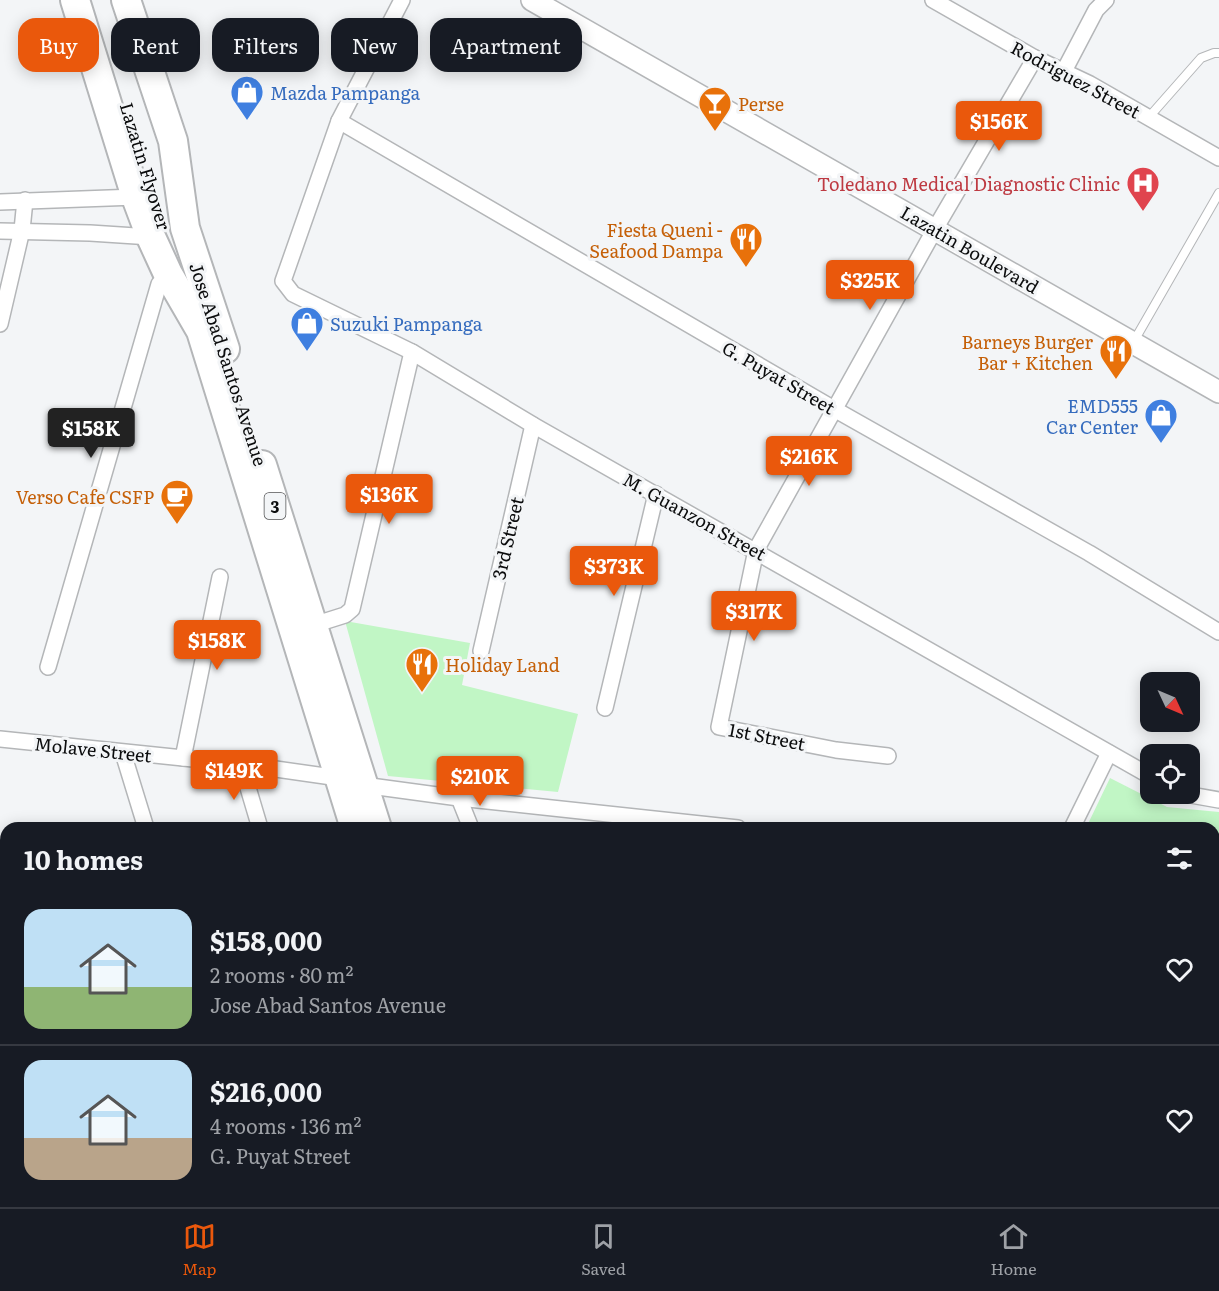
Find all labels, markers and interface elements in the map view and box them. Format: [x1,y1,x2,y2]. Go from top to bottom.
chip: Buy [18,18,99,72]
chip: Rent [111,18,200,72]
chip: Filters [212,18,319,72]
chip: New [331,18,418,72]
chip: Apartment [430,18,582,72]
street label: Rodriguez Street [1007,34,1146,125]
shop icon: Mazda Pampanga [229,74,265,121]
place label: Mazda Pampanga [270,79,421,106]
bar icon: Perse [697,85,733,132]
place label: Perse [738,90,784,117]
street label: Lazatin Flyover [114,99,178,234]
pin: $156K [957,101,1041,152]
text: $156K [970,105,1028,135]
hospital icon: Toledano Medical Diagnostic Clinic [1125,165,1161,212]
place label: Toledano Medical Diagnostic Clinic [817,170,1120,197]
street label: Lazatin Boulevard [896,198,1044,300]
place label: Fiesta Queni - Seafood Dampa [589,216,723,264]
restaurant icon: Fiesta Queni - Seafood Dampa [728,221,764,268]
street label: Jose Abad Santos Avenue [183,259,275,469]
pin: $325K [828,260,912,311]
text: $325K [840,264,900,294]
shop icon: Suzuki Pampanga [289,305,325,352]
place label: Suzuki Pampanga [330,310,483,337]
place label: Barneys Burger Bar + Kitchen [961,328,1093,376]
restaurant icon: Barneys Burger Bar + Kitchen [1098,333,1134,380]
street label: G. Puyat Street [717,334,841,421]
place label: EMD555 Car Center [1046,392,1138,440]
shop icon: EMD555 Car Center [1143,397,1179,444]
pin: $158K [49,408,133,459]
text: $158K [62,412,120,442]
pin: $216K [767,436,851,487]
text: $216K [780,440,838,470]
street label: M. Guanzon Street [618,465,772,567]
pin: $136K [347,474,431,525]
cafe icon: Verso Cafe CSFP [159,478,195,525]
text: $136K [360,478,418,508]
place label: Verso Cafe CSFP [16,483,154,510]
road number: 3 [264,493,286,519]
street label: 3rd Street [484,493,530,582]
pin: $373K [572,546,656,597]
text: $373K [584,550,644,580]
pin: $317K [712,591,796,642]
text: $317K [725,595,783,625]
pin: $158K [175,620,259,671]
text: $158K [188,624,246,654]
restaurant icon: Holiday Land [404,646,440,693]
place label: Holiday Land [445,651,560,678]
north arrow [1140,672,1200,732]
map controls [1140,672,1200,804]
street label: 1st Street [726,715,808,757]
street label: Molave Street [33,729,154,769]
button: locate [1140,744,1200,804]
pin: $149K [192,750,276,801]
text: $149K [205,754,263,784]
pin: $210K [438,756,522,807]
text: $210K [451,760,509,790]
text: 10 homes [24,839,143,878]
icon: filters [1163,842,1196,875]
text: $158,000 [210,920,322,959]
icon: home [72,933,144,1005]
icon: heart [1163,953,1196,986]
text: 2 rooms · 80 m² [210,959,353,989]
text: Jose Abad Santos Avenue [210,989,446,1019]
text: $216,000 [210,1071,322,1110]
icon: home [72,1084,144,1156]
icon: heart [1163,1104,1196,1137]
text: 4 rooms · 136 m² [210,1110,361,1140]
text: G. Puyat Street [210,1140,351,1170]
tab: Map [182,1220,216,1280]
tab: Saved [581,1220,626,1280]
tab: Home [990,1220,1037,1280]

